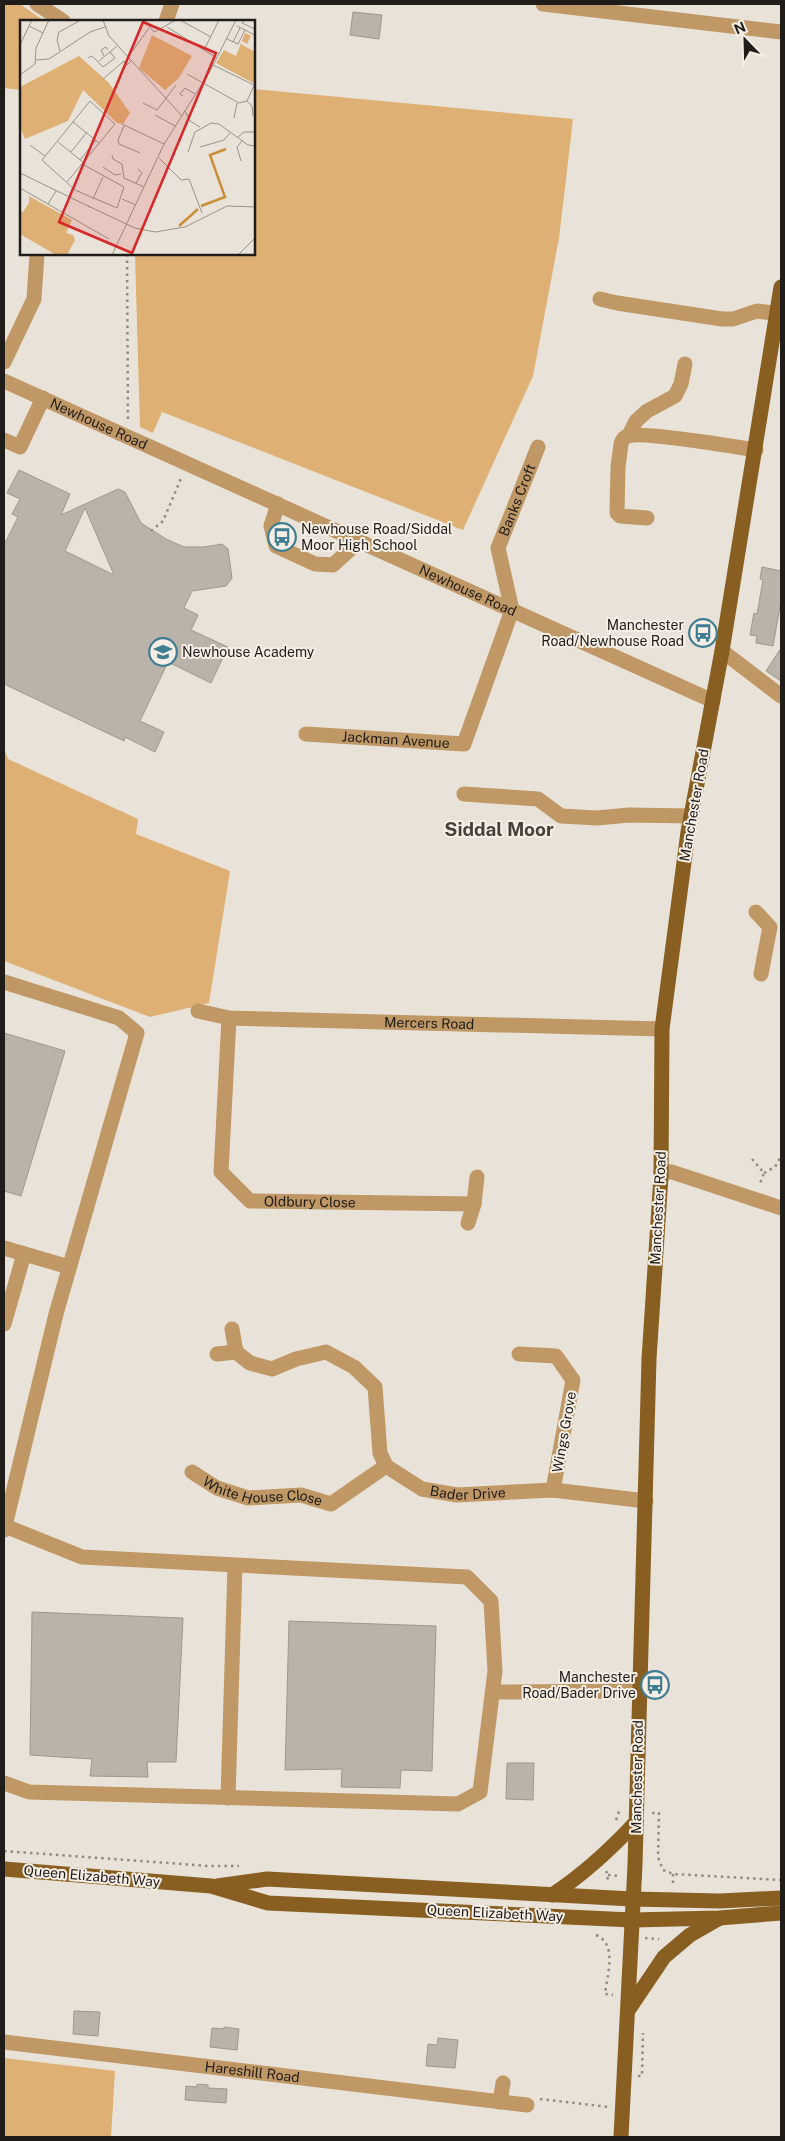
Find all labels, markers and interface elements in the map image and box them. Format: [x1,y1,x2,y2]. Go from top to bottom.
north arrow [720,15,770,65]
text: N [732,19,748,38]
inset map [20,20,255,255]
street label: Newhouse Road [48,395,150,453]
street label: Banks Croft [496,461,539,538]
place label: Newhouse Road/Siddal Moor High School [301,521,452,553]
bus stop icon: Newhouse Road/Siddal Moor High School [267,522,297,552]
street label: Newhouse Road [417,562,519,619]
place label: Manchester Road/Newhouse Road [541,617,684,649]
bus stop icon: Manchester Road/Newhouse Road [688,618,718,648]
school or university icon: Newhouse Academy [148,637,178,667]
place label: Newhouse Academy [182,644,315,660]
street label: Jackman Avenue [341,728,450,751]
street label: Manchester Road [676,748,712,862]
district label: Siddal Moor [444,818,554,840]
street label: Mercers Road [384,1014,474,1032]
street label: Manchester Road [647,1151,669,1265]
street label: Oldbury Close [264,1193,356,1210]
street label: Wings Grove [549,1390,579,1474]
street label: White House Close [200,1473,325,1509]
street label: Bader Drive [429,1483,506,1503]
place label: Manchester Road/Bader Drive [522,1669,636,1701]
bus stop icon: Manchester Road/Bader Drive [640,1670,670,1700]
street label: Manchester Road [628,1720,646,1834]
street label: Queen Elizabeth Way [23,1862,161,1890]
street label: Queen Elizabeth Way [426,1901,564,1925]
street label: Hareshill Road [204,2058,300,2086]

